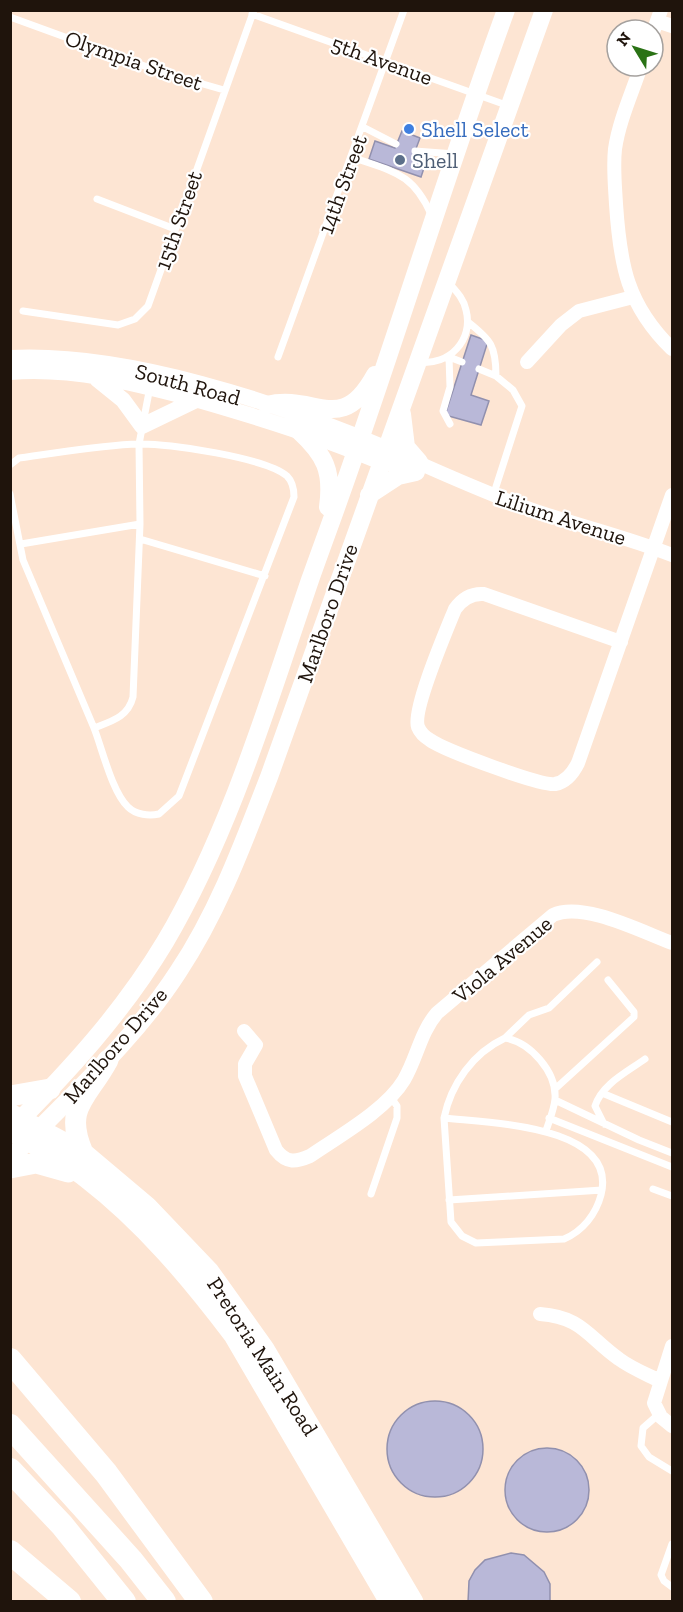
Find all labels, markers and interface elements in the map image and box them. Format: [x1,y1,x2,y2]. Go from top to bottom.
north arrow [605,18,665,78]
street label: Olympia Street [62,24,207,97]
text: N [612,28,635,50]
street label: 5th Avenue [328,30,436,91]
place label: Shell Select [421,116,530,143]
marker: Shell Select [402,122,416,136]
street label: 14th Street [312,130,373,237]
place label: Shell [412,147,458,174]
marker: Shell [393,153,407,167]
street label: 15th Street [149,166,208,273]
street label: South Road [132,357,243,411]
street label: Lilium Avenue [492,484,629,551]
street label: Marlboro Drive [291,540,364,686]
street label: Viola Avenue [446,910,558,1010]
street label: Marlboro Drive [58,982,173,1109]
street label: Pretoria Main Road [201,1272,324,1441]

